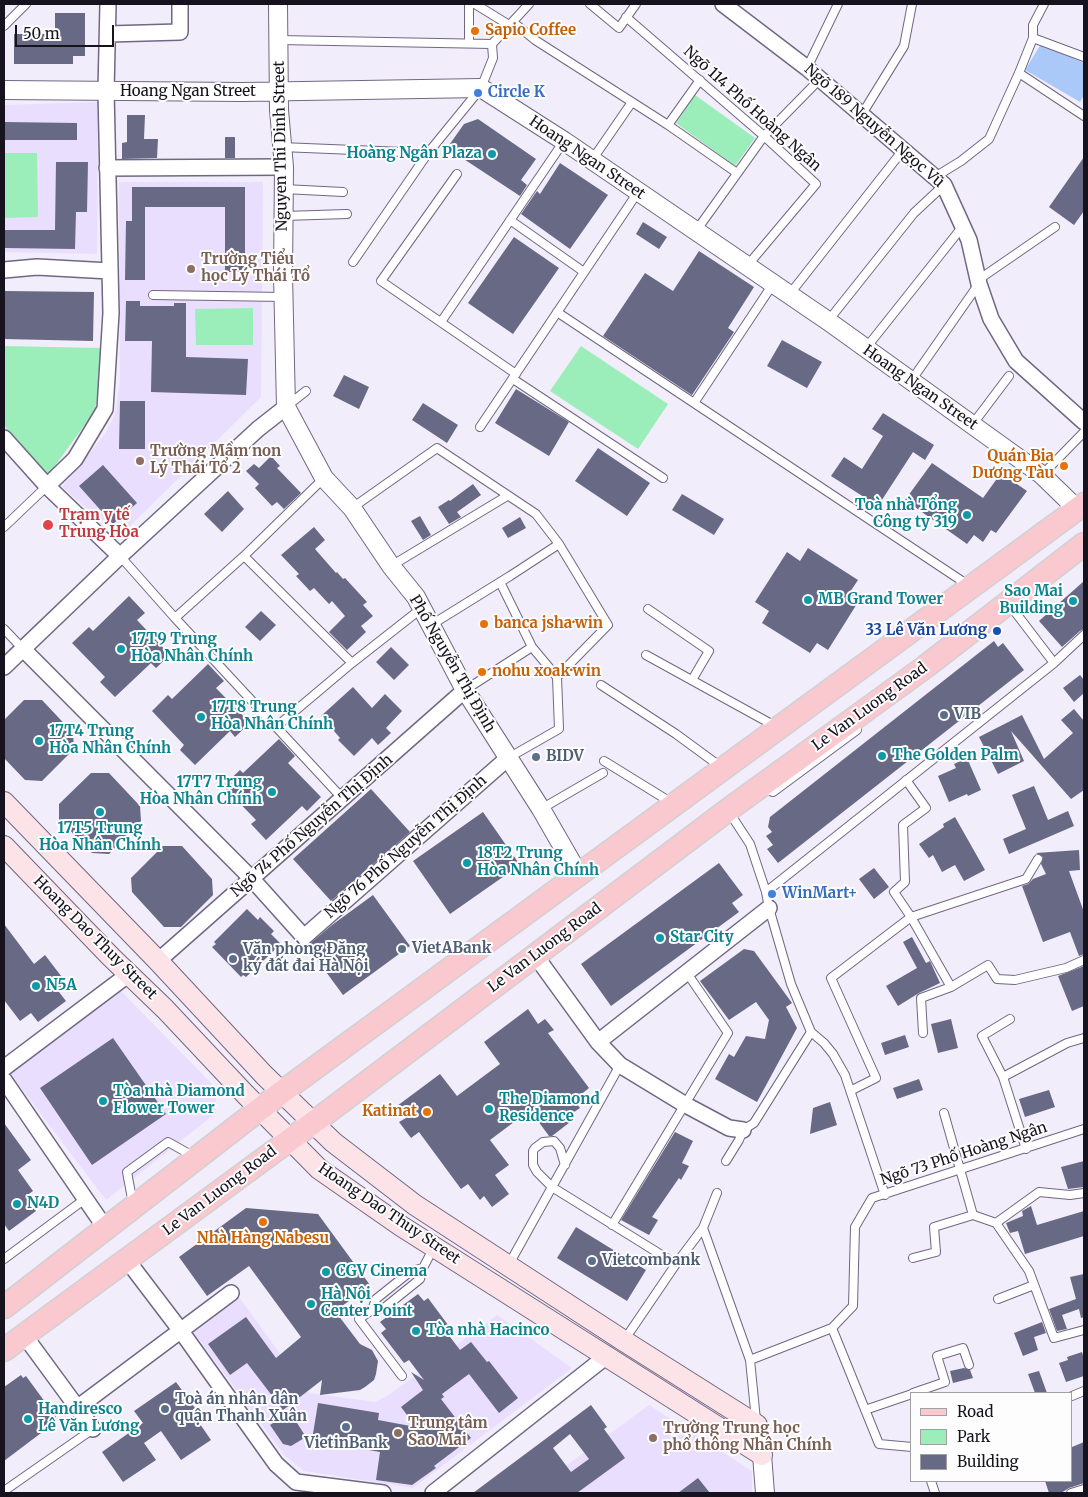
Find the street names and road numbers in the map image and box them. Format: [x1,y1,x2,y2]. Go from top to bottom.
street label: Ngõ 114 Phố Hoàng Ngân [680,43,824,175]
street label: Ngõ 189 Nguyễn Ngọc Vũ [800,60,948,192]
street label: Nguyen Thi Dinh Street [271,61,291,231]
street label: Hoang Ngan Street [120,83,256,101]
street label: Hoang Ngan Street [526,113,648,203]
street label: Hoang Ngan Street [859,342,981,434]
street label: Phố Nguyễn Thị Định [405,592,499,736]
street label: Le Van Luong Road [809,659,931,755]
street label: Ngõ 74 Phố Nguyễn Thị Định [227,751,397,901]
street label: Ngõ 76 Phố Nguyễn Thị Định [321,772,491,922]
street label: Hoang Dao Thuy Street [29,872,161,1004]
street label: Le Van Luong Road [485,899,605,997]
street label: Ngõ 73 Phố Hoàng Ngân [878,1119,1050,1189]
street label: Le Van Luong Road [160,1142,280,1240]
street label: Hoang Dao Thuy Street [315,1160,463,1268]

